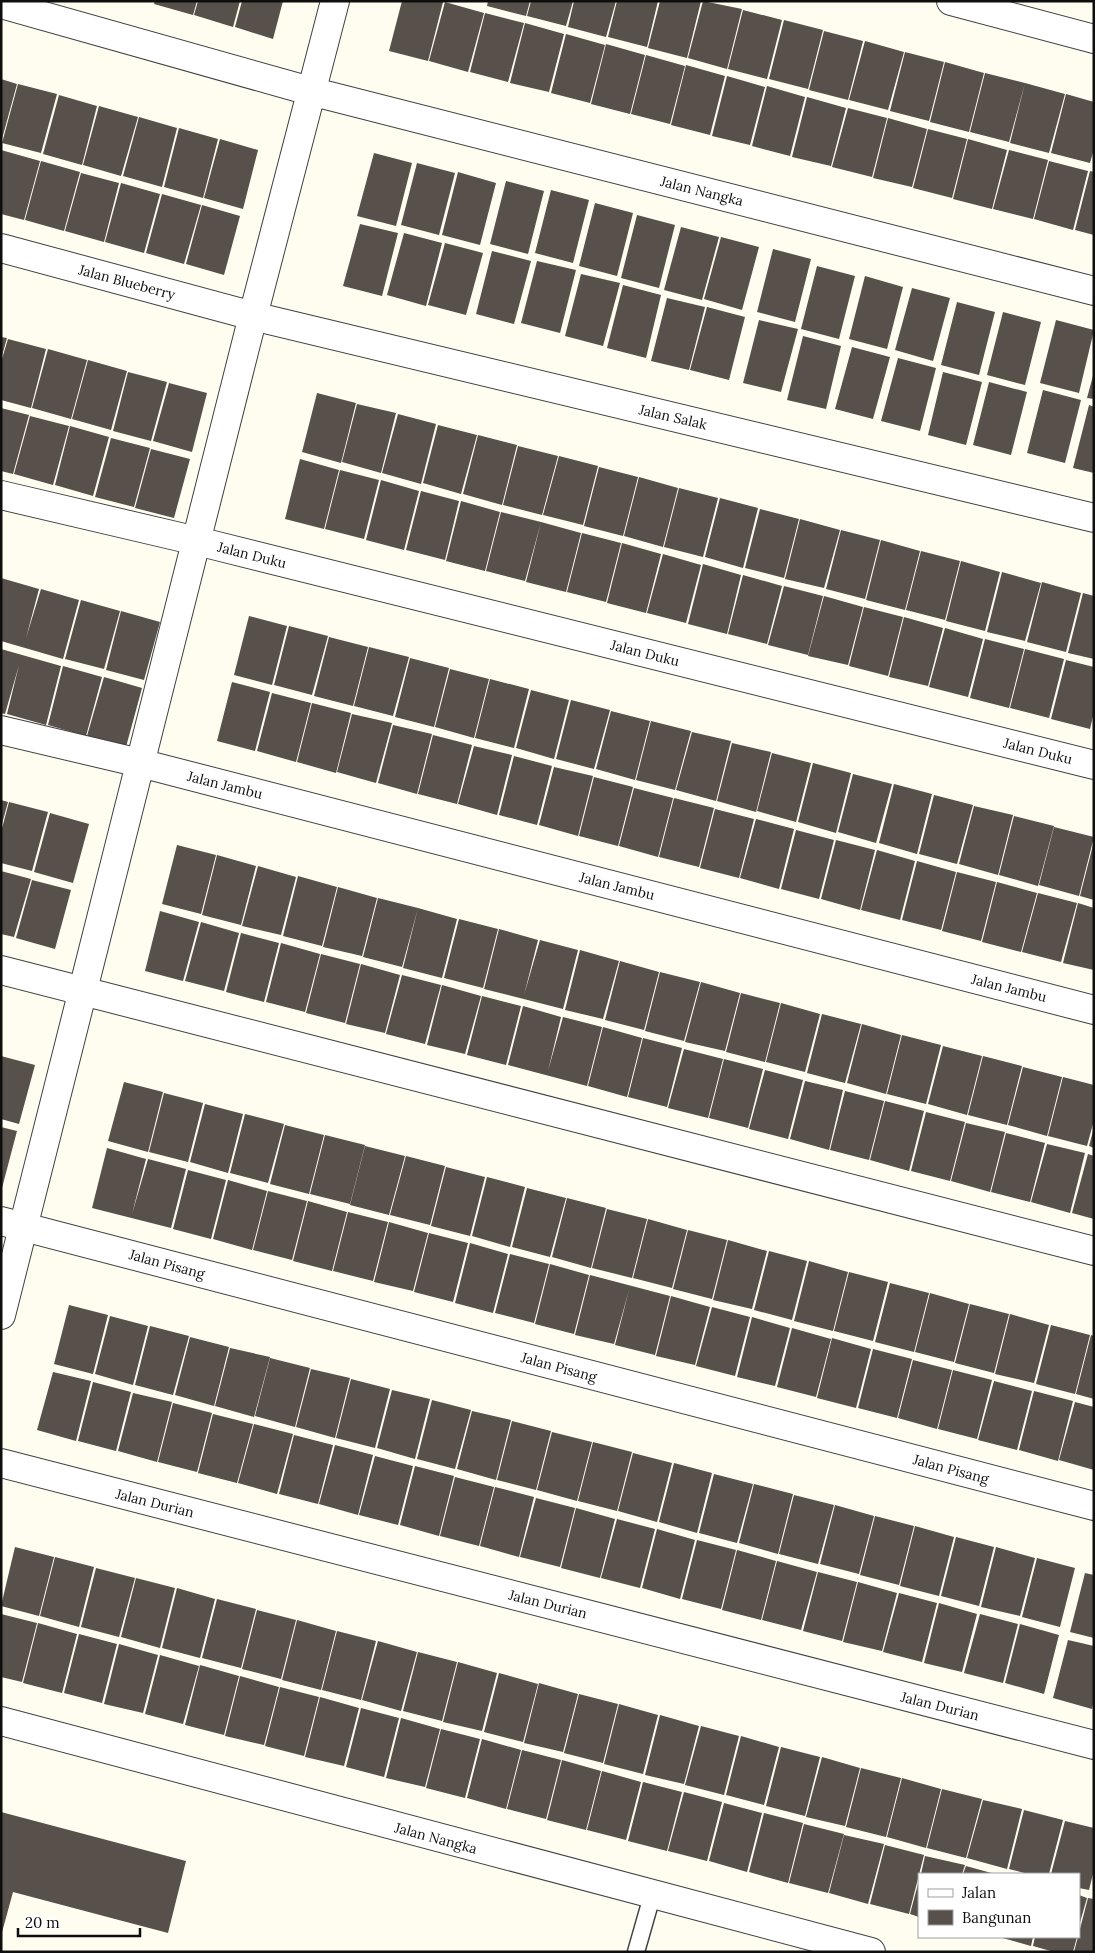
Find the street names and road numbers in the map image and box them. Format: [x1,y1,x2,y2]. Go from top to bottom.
street label: Jalan Nangka [658,172,745,210]
street label: Jalan Blueberry [76,260,178,304]
street label: Jalan Salak [636,400,709,434]
street label: Jalan Duku [215,538,288,572]
street label: Jalan Duku [608,636,681,670]
street label: Jalan Duku [1001,734,1074,768]
street label: Jalan Jambu [185,767,264,803]
street label: Jalan Jambu [577,868,656,904]
street label: Jalan Jambu [969,970,1048,1006]
street label: Jalan Pisang [126,1245,207,1283]
street label: Jalan Pisang [518,1348,599,1386]
street label: Jalan Pisang [910,1450,991,1488]
street label: Jalan Durian [113,1484,196,1522]
street label: Jalan Durian [506,1585,589,1623]
street label: Jalan Durian [898,1687,981,1725]
street label: Jalan Nangka [392,1818,479,1858]

